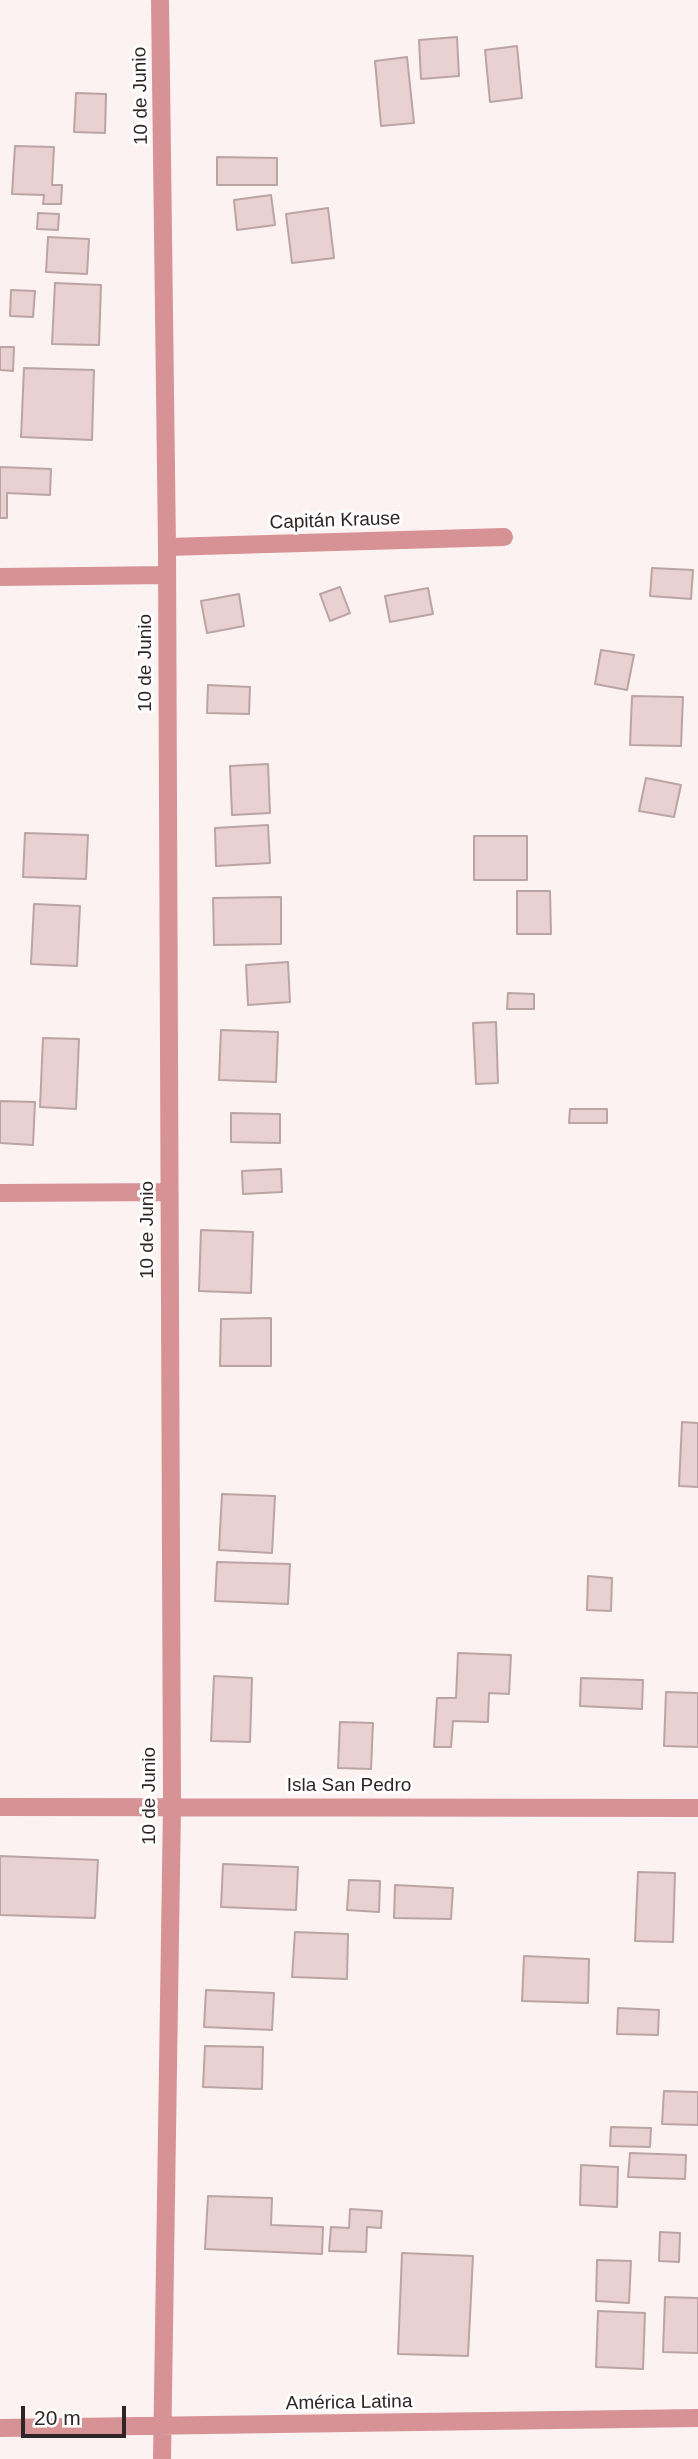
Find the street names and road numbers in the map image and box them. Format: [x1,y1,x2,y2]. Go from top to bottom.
street label: 10 de Junio [129,47,153,145]
street label: Capitán Krause [269,507,401,535]
street label: 10 de Junio [135,614,157,712]
street label: 10 de Junio [137,1181,159,1279]
street label: 10 de Junio [139,1747,161,1845]
street label: Isla San Pedro [287,1775,411,1797]
street label: América Latina [285,2390,413,2416]

